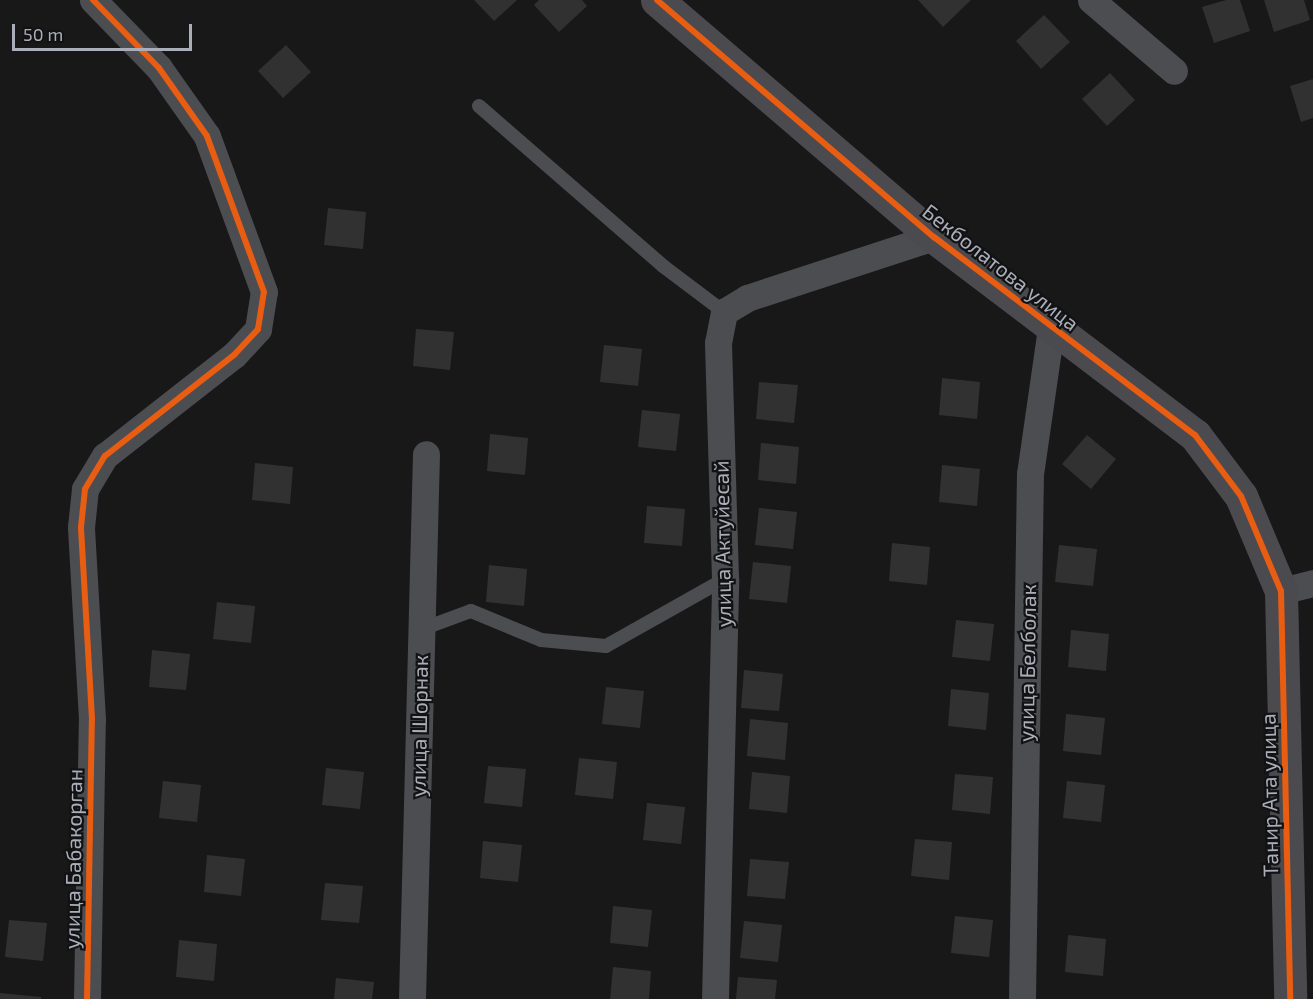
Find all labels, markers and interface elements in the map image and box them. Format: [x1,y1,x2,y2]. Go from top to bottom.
scale bar [15,12,195,50]
text: 50 m [23,23,63,45]
street label: Бекболатова улица [918,198,1084,336]
street label: улица Актуйесай [708,460,736,628]
street label: улица Белболак [1013,584,1041,742]
street label: улица Шорнак [405,655,433,797]
street label: Танир Ата улица [1255,713,1283,877]
street label: улица Бабакорган [59,769,87,949]

